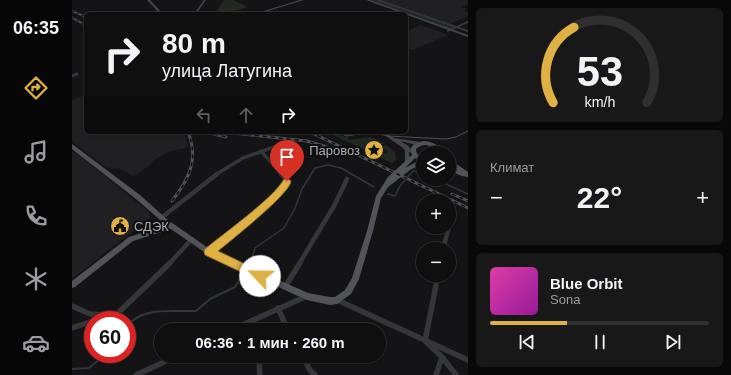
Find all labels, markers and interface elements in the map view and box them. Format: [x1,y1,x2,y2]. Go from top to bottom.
text: 06:35 [13,18,59,38]
icon: right [96,28,148,80]
text: 80 m [162,28,226,59]
text: 53 [576,48,623,95]
text: улица Латугина [162,61,292,81]
icon: directions [22,74,50,102]
text: km/h [584,94,615,110]
icon: left [193,104,215,126]
icon: ahead [235,104,257,126]
icon: right [277,104,299,126]
icon: music [22,138,50,166]
place icon: Паровоз [363,139,385,161]
pin [270,140,304,181]
place label: Паровоз [309,143,360,158]
icon: arrive [276,146,298,168]
map controls [416,146,456,282]
button: layers [416,146,456,186]
text: Климат [490,160,534,175]
text: 22° [577,181,622,214]
text: − [490,185,503,210]
text: + [696,185,709,210]
button: + [416,194,456,234]
icon: phone [22,202,50,230]
public building icon: СДЭК [109,215,131,237]
place label: СДЭК [134,219,169,234]
button: − [416,242,456,282]
position arrow [239,255,281,297]
icon: climate [22,265,50,293]
text: Blue Orbit [550,275,623,292]
text: Sona [550,292,580,307]
speed limit sign: 60 [84,311,136,363]
icon: car [22,329,50,357]
icon: previous [516,331,538,353]
icon: pause [589,331,611,353]
icon: next [662,331,684,353]
text: 06:36 · 1 мин · 260 m [195,334,345,351]

